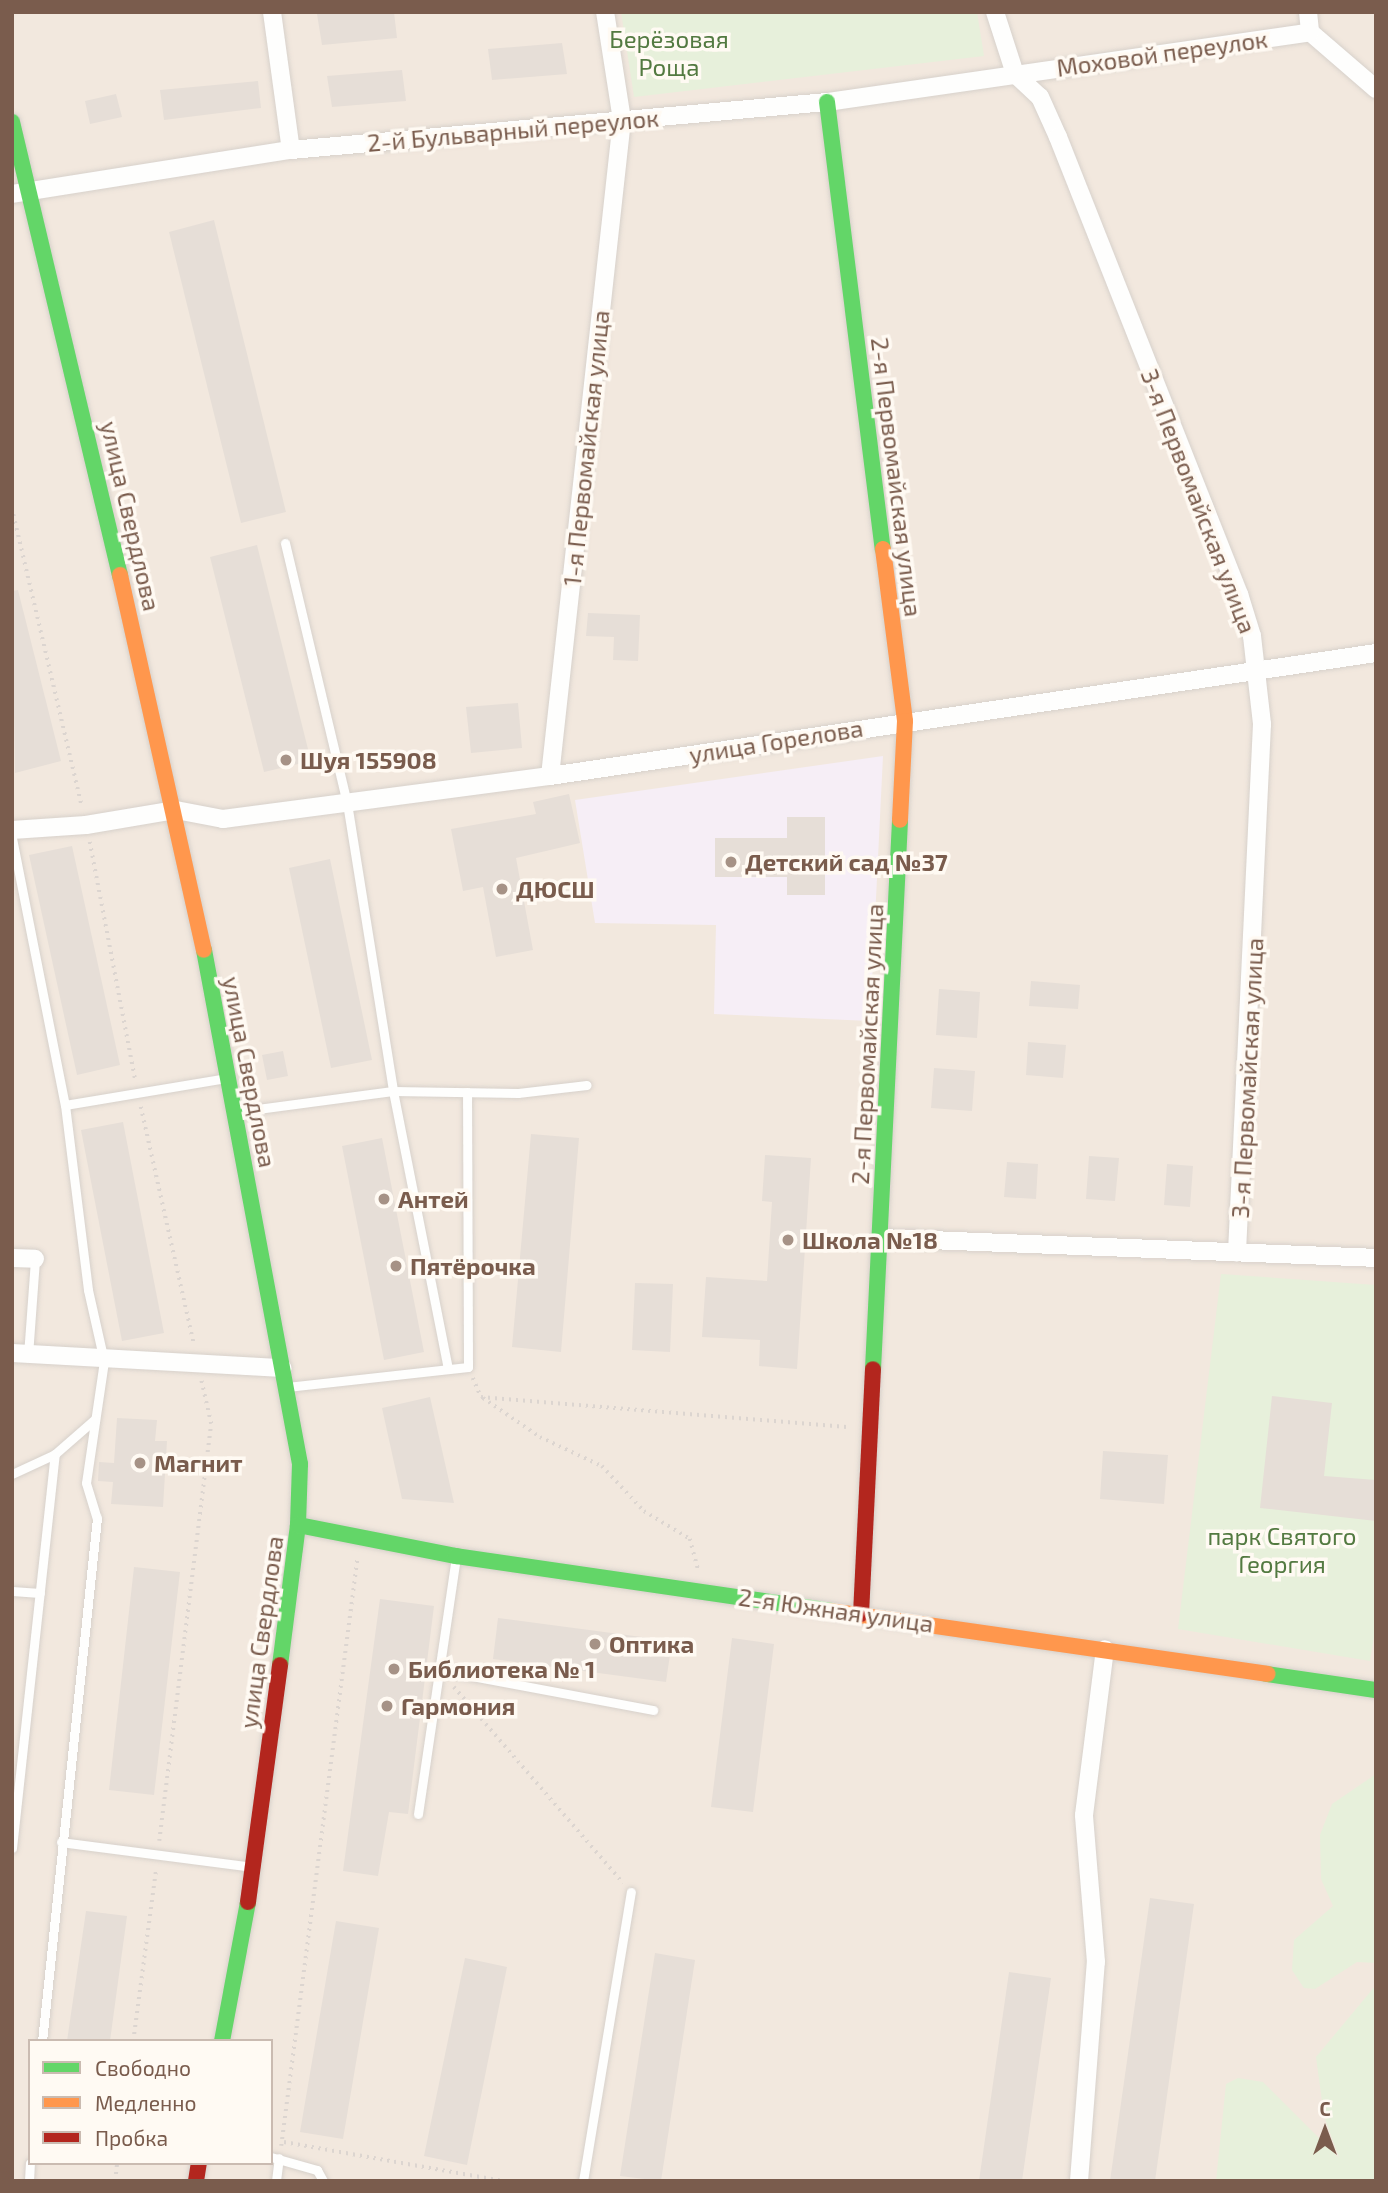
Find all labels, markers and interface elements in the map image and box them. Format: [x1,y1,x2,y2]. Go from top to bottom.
street label: Моховой переулок [1055,24,1269,82]
park label: Берёзовая Роща [609,25,729,81]
street label: 2-й Бульварный переулок [366,103,660,157]
street label: 1-я Первомайская улица [557,309,615,587]
street label: 2-я Первомайская улица [866,336,928,618]
street label: 3-я Первомайская улица [1135,365,1263,637]
street label: улица Свердлова [95,418,167,614]
street label: улица Горелова [687,713,865,769]
place label: Шуя 155908 [300,746,437,774]
marker: Шуя 155908 [278,752,294,768]
place label: Детский сад №37 [745,848,948,876]
marker: Детский сад №37 [723,854,739,870]
place label: ДЮСШ [516,875,595,903]
marker: ДЮСШ [494,881,510,897]
street label: 2-я Первомайская улица [845,903,889,1185]
street label: 3-я Первомайская улица [1225,937,1269,1219]
street label: улица Свердлова [217,974,283,1170]
place label: Антей [398,1185,469,1213]
marker: Антей [376,1191,392,1207]
place label: Школа №18 [802,1226,938,1254]
marker: Школа №18 [780,1232,796,1248]
place label: Пятёрочка [410,1252,536,1280]
marker: Пятёрочка [388,1258,404,1274]
place label: Магнит [154,1449,243,1477]
marker: Магнит [132,1455,148,1471]
park label: парк Святого Георгия [1207,1522,1357,1578]
street label: улица Свердлова [233,1534,289,1730]
street label: 2-я Южная улица [737,1582,935,1638]
place label: Оптика [609,1630,694,1658]
marker: Оптика [587,1636,603,1652]
place label: Библиотека № 1 [408,1655,595,1683]
marker: Библиотека № 1 [386,1661,402,1677]
place label: Гармония [401,1692,515,1720]
marker: Гармония [379,1698,395,1714]
legend [28,2039,273,2165]
text: Свободно [95,2055,191,2080]
text: Медленно [95,2090,197,2115]
north arrow [1290,2095,1360,2165]
text: С [1319,2097,1331,2120]
text: Пробка [95,2125,168,2150]

